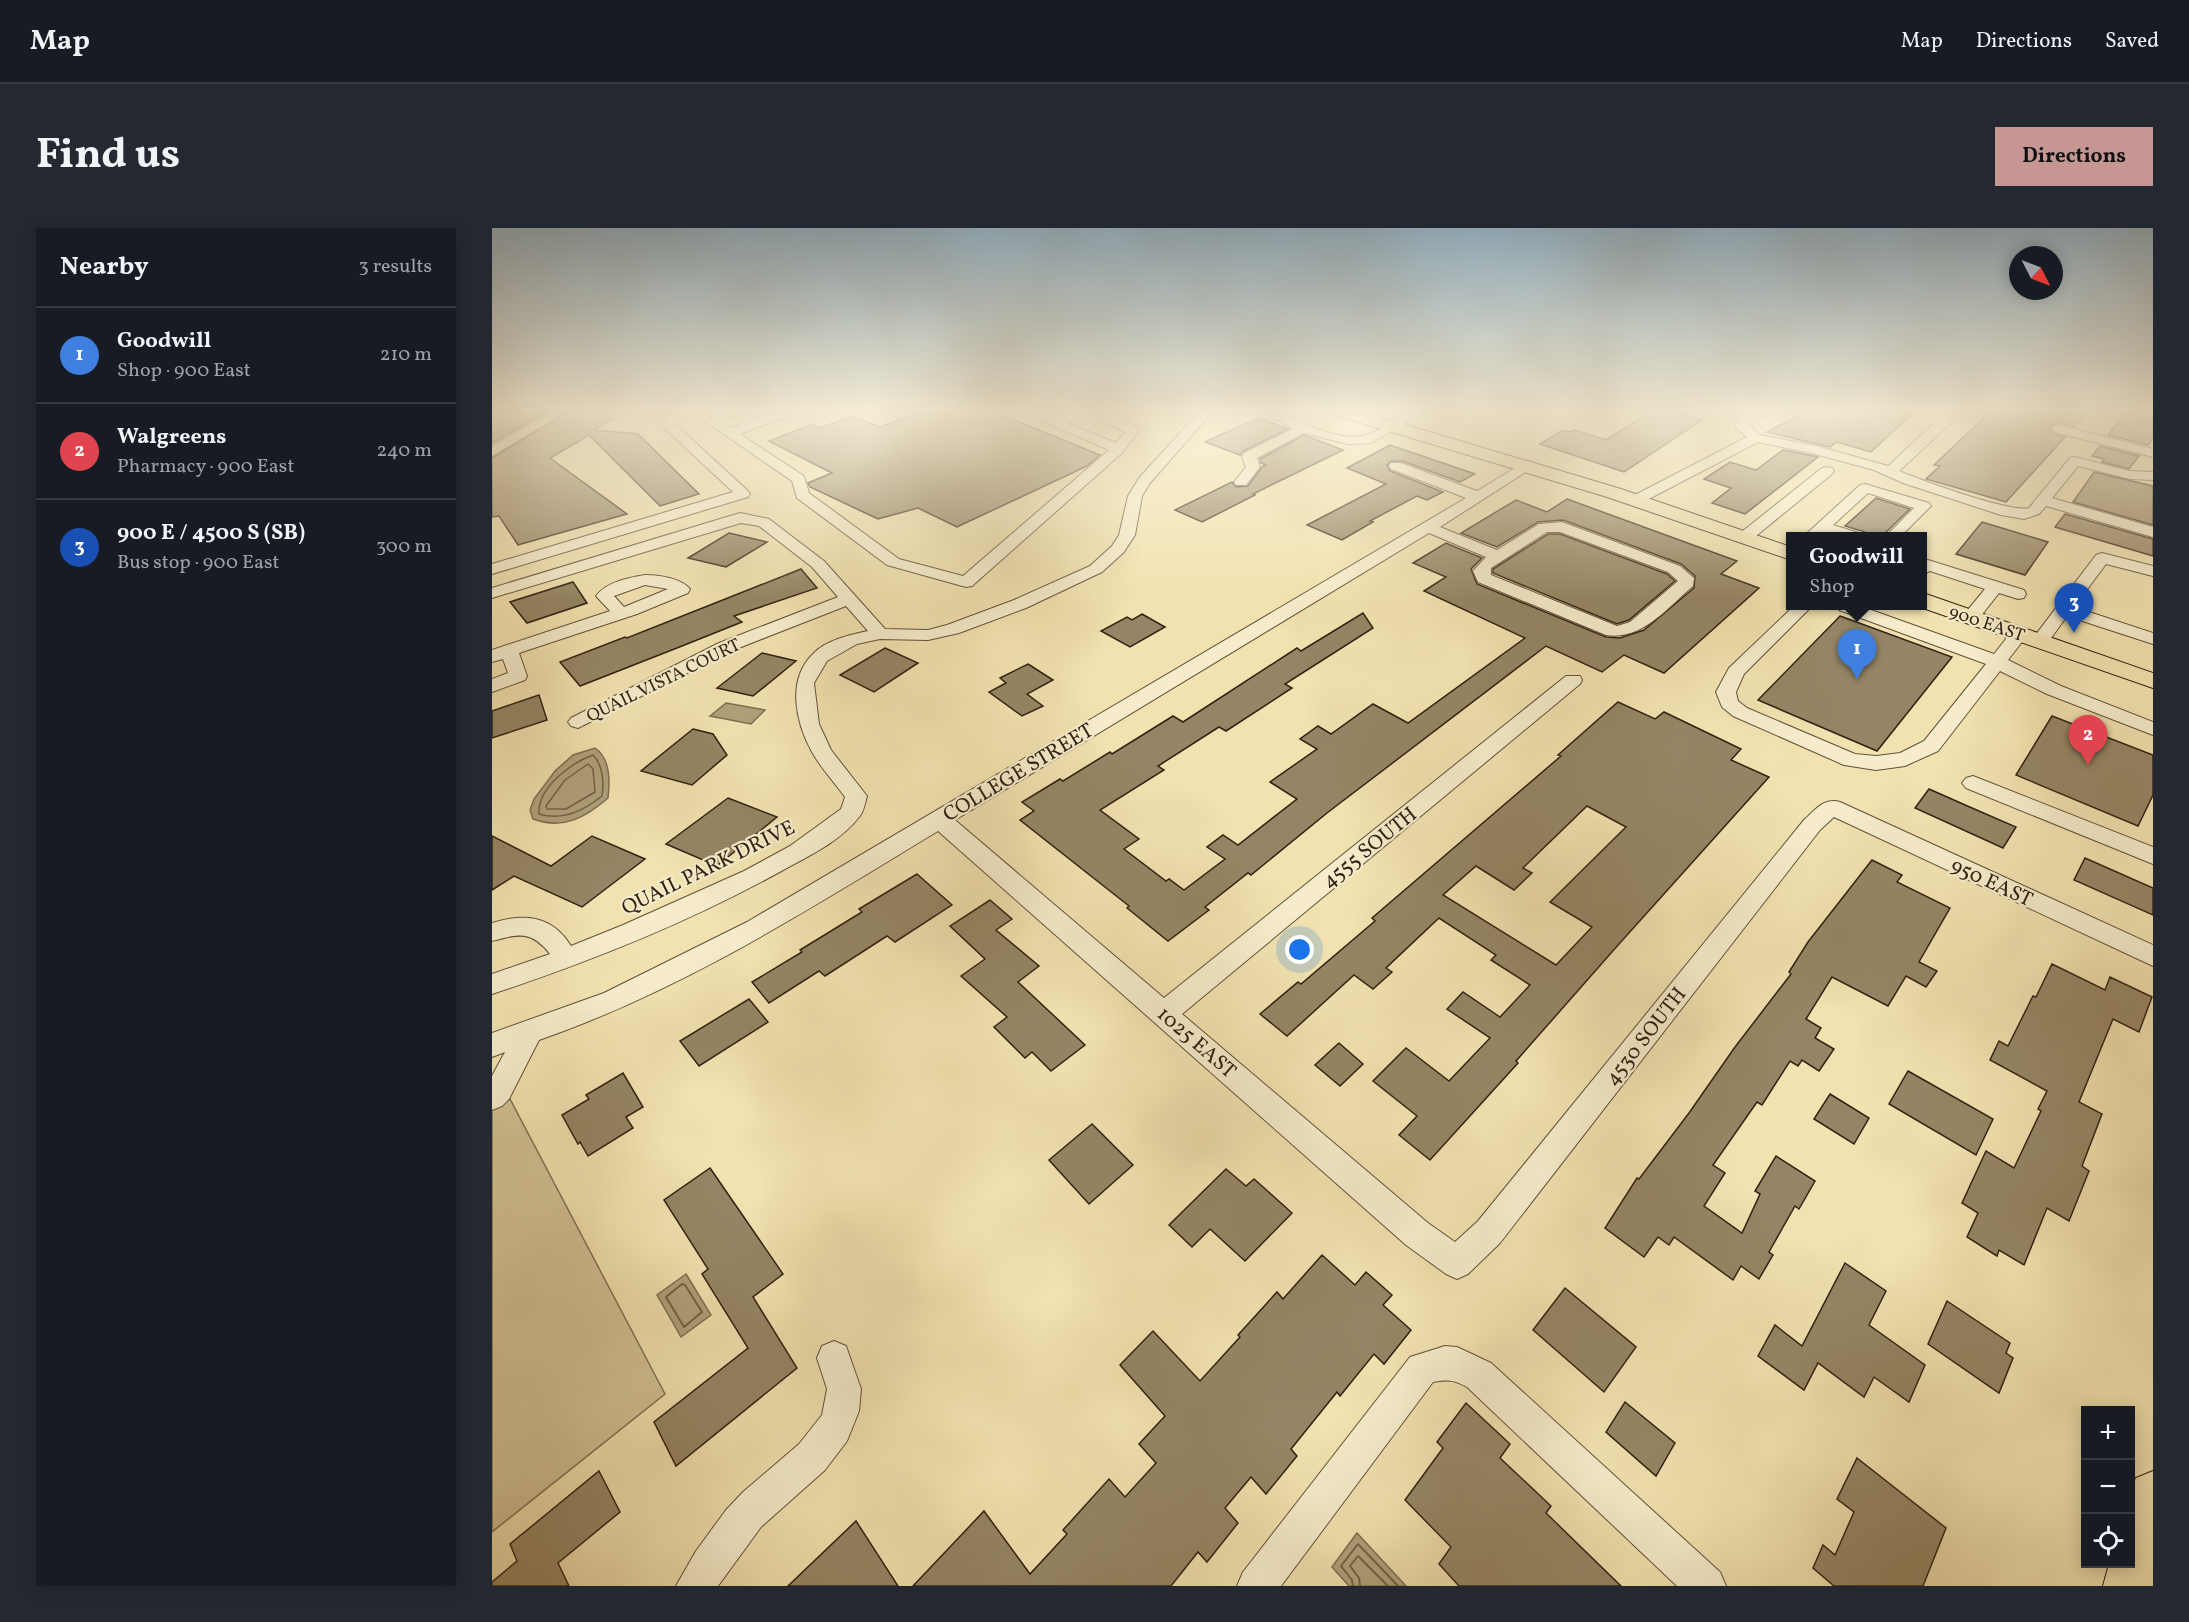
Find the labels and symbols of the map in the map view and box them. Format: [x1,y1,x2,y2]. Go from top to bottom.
north arrow [2009,246,2063,300]
pin: 3 [2054,584,2094,633]
street label: 900 EAST [1945,600,2028,649]
pin: 1 [1838,630,1876,679]
street label: QUAIL VISTA COURT [582,633,745,730]
pin: 2 [2068,716,2108,765]
street label: COLLEGE STREET [938,717,1099,830]
street label: 4555 SOUTH [1316,801,1424,896]
street label: QUAIL PARK DRIVE [617,814,800,923]
street label: 950 EAST [1946,852,2037,915]
your location [1285,935,1314,964]
street label: 4530 SOUTH [1598,982,1694,1092]
street label: 1025 EAST [1150,1001,1242,1086]

